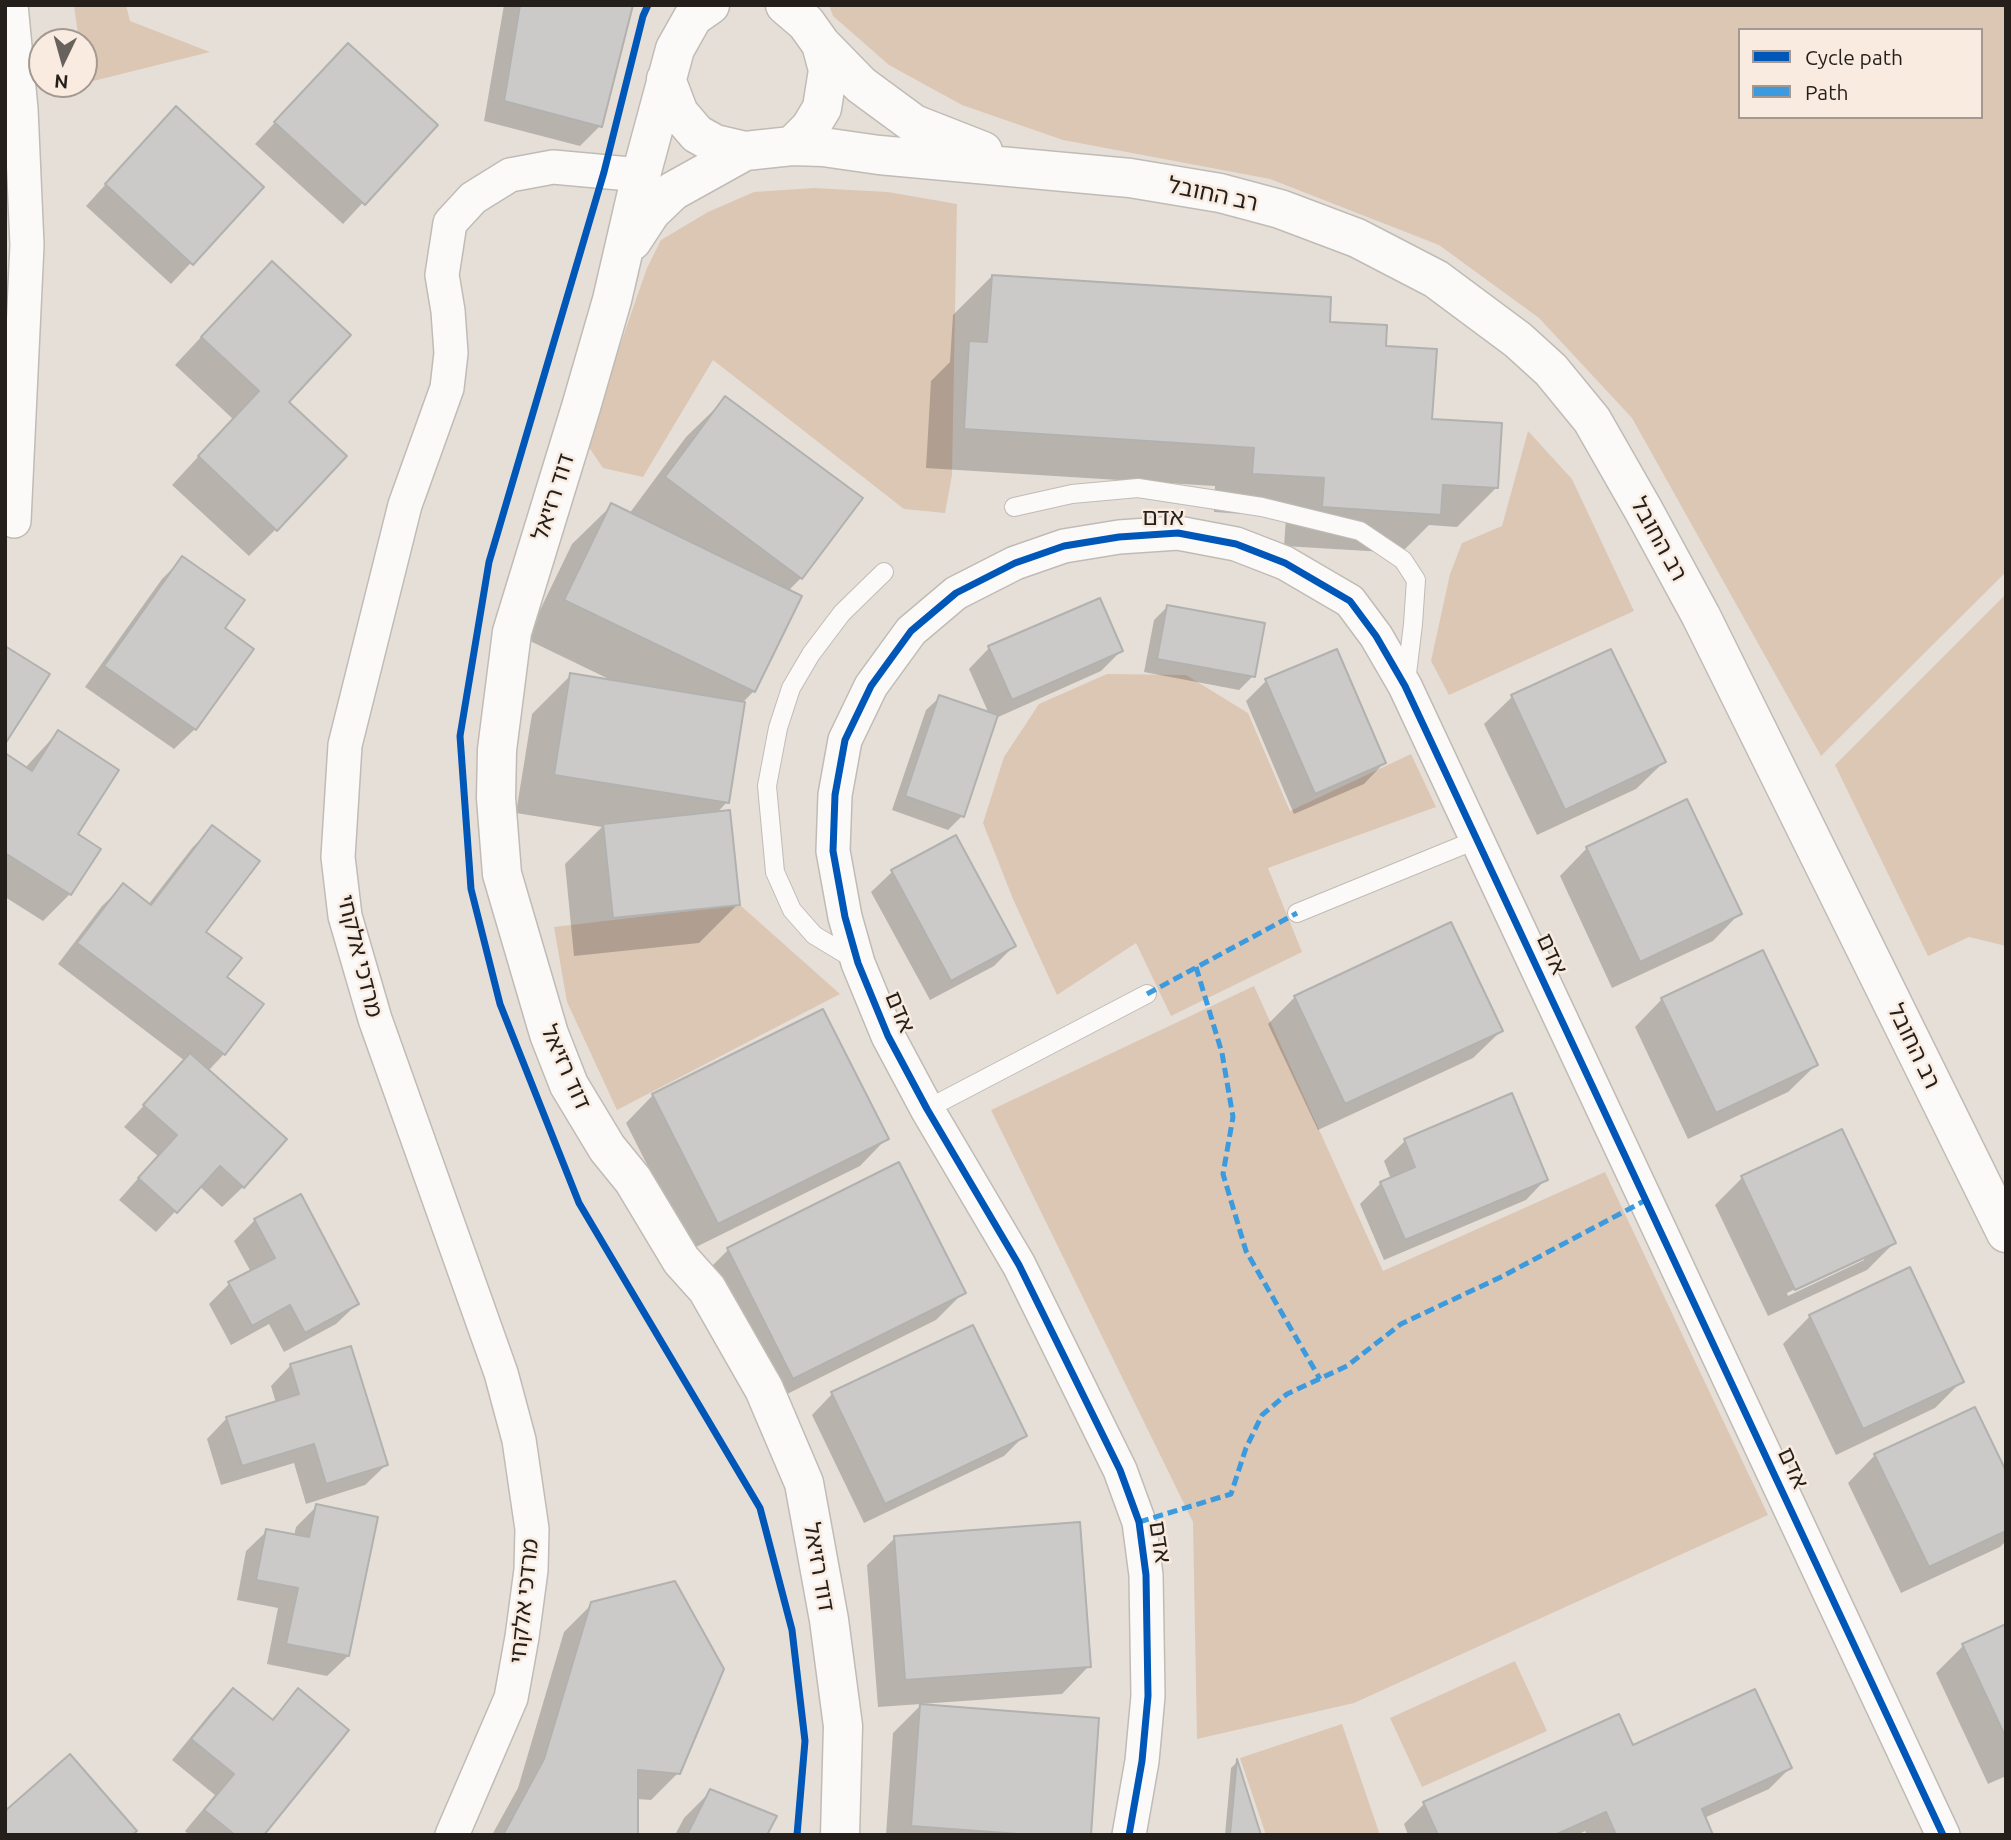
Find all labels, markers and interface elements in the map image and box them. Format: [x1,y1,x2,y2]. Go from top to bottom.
north arrow [28,28,98,98]
legend [1738,28,1983,119]
text: Cycle path [1805,45,1903,69]
text: N [53,70,69,94]
text: Path [1805,80,1848,104]
street label: רב החובל [1166,171,1260,217]
street label: דוד רזיאל [526,450,580,544]
street label: רב החובל [1625,492,1693,586]
street label: אדם [1142,503,1184,531]
street label: מרדכי אלקחי [331,892,389,1020]
street label: אדם [1531,929,1573,979]
street label: אדם [879,987,921,1037]
street label: רב החובל [1882,999,1946,1093]
street label: דוד רזיאל [535,1020,597,1114]
street label: אדם [1772,1443,1814,1493]
street label: אדם [1143,1519,1177,1565]
street label: דוד רזיאל [798,1520,840,1614]
street label: מרדכי אלקחי [504,1537,544,1665]

